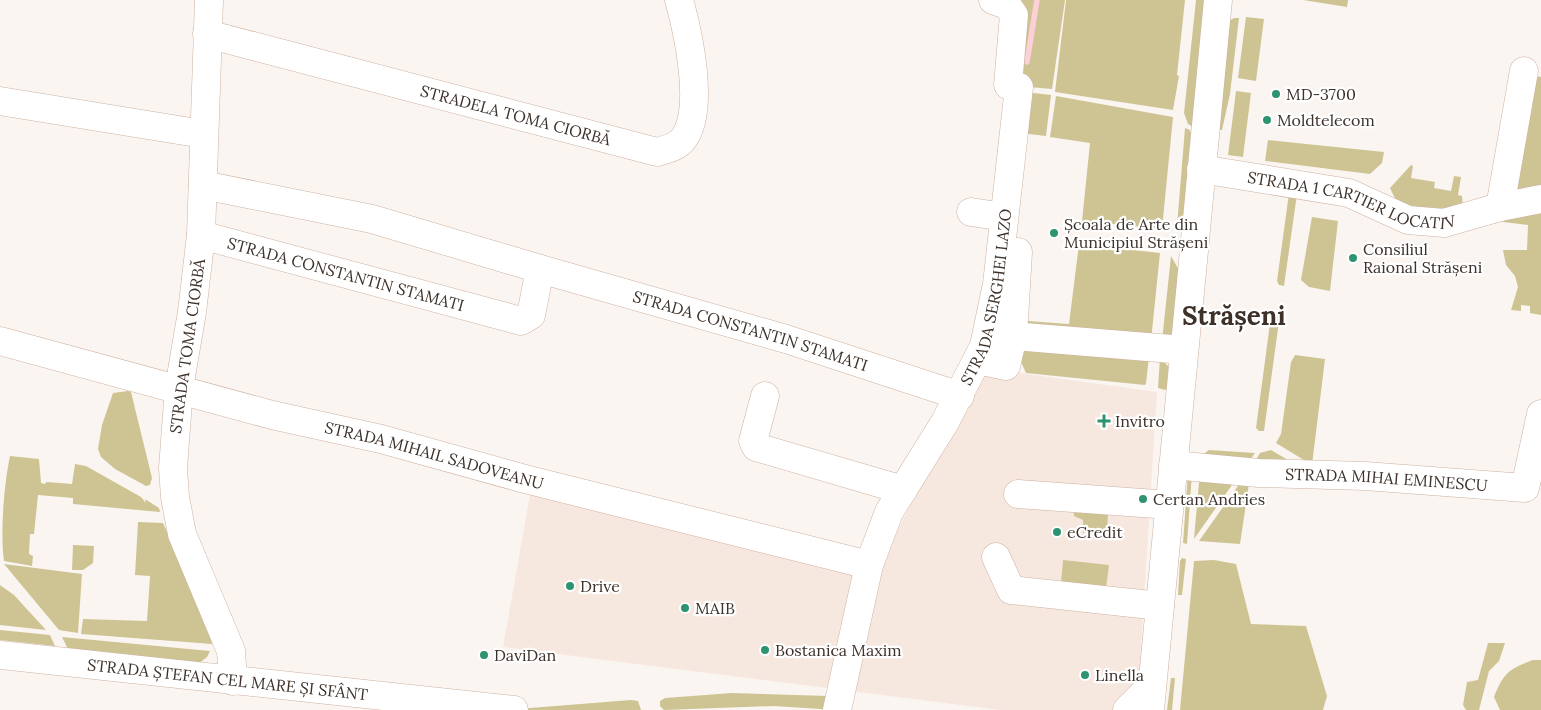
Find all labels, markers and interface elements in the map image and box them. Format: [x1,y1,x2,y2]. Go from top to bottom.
street label: STRADELA TOMA CIORBĂ [418,80,614,150]
place label: MD-3700 [1286,84,1356,104]
marker: MD-3700 [1270,88,1282,100]
place label: Moldtelecom [1277,110,1375,130]
marker: Moldtelecom [1261,114,1273,126]
street label: STRADA 1 CARTIER LOCATIV [1246,167,1459,233]
street label: STRADA SERGHEI LAZO [956,207,1015,388]
place label: Școala de Arte din Municipiul Strășeni [1064,214,1208,252]
marker: Școala de Arte din Municipiul Strășeni [1048,227,1060,239]
street label: STRADA CONSTANTIN STAMATI [225,233,466,315]
place label: Consiliul Raional Strășeni [1363,239,1482,277]
marker: Consiliul Raional Strășeni [1347,252,1359,264]
street label: STRADA TOMA CIORBĂ [165,256,209,435]
street label: STRADA CONSTANTIN STAMATI [631,286,870,375]
district label: Strășeni [1182,299,1286,333]
place label: Invitro [1115,411,1165,431]
marker: Invitro [1097,414,1111,428]
street label: STRADA MIHAIL SADOVEANU [323,417,546,493]
street label: STRADA MIHAI EMINESCU [1285,464,1488,495]
place label: Certan Andries [1153,489,1265,509]
marker: Certan Andries [1137,493,1149,505]
place label: eCredit [1067,522,1124,542]
marker: eCredit [1051,526,1063,538]
place label: Drive [580,576,620,596]
marker: Drive [564,580,576,592]
place label: MAIB [695,598,735,618]
marker: MAIB [679,602,691,614]
place label: Bostanica Maxim [775,640,902,660]
marker: Bostanica Maxim [759,644,771,656]
place label: DaviDan [494,645,556,665]
marker: DaviDan [478,649,490,661]
street label: STRADA ȘTEFAN CEL MARE ȘI SFÂNT [86,654,369,704]
place label: Linella [1095,665,1144,685]
marker: Linella [1079,669,1091,681]

